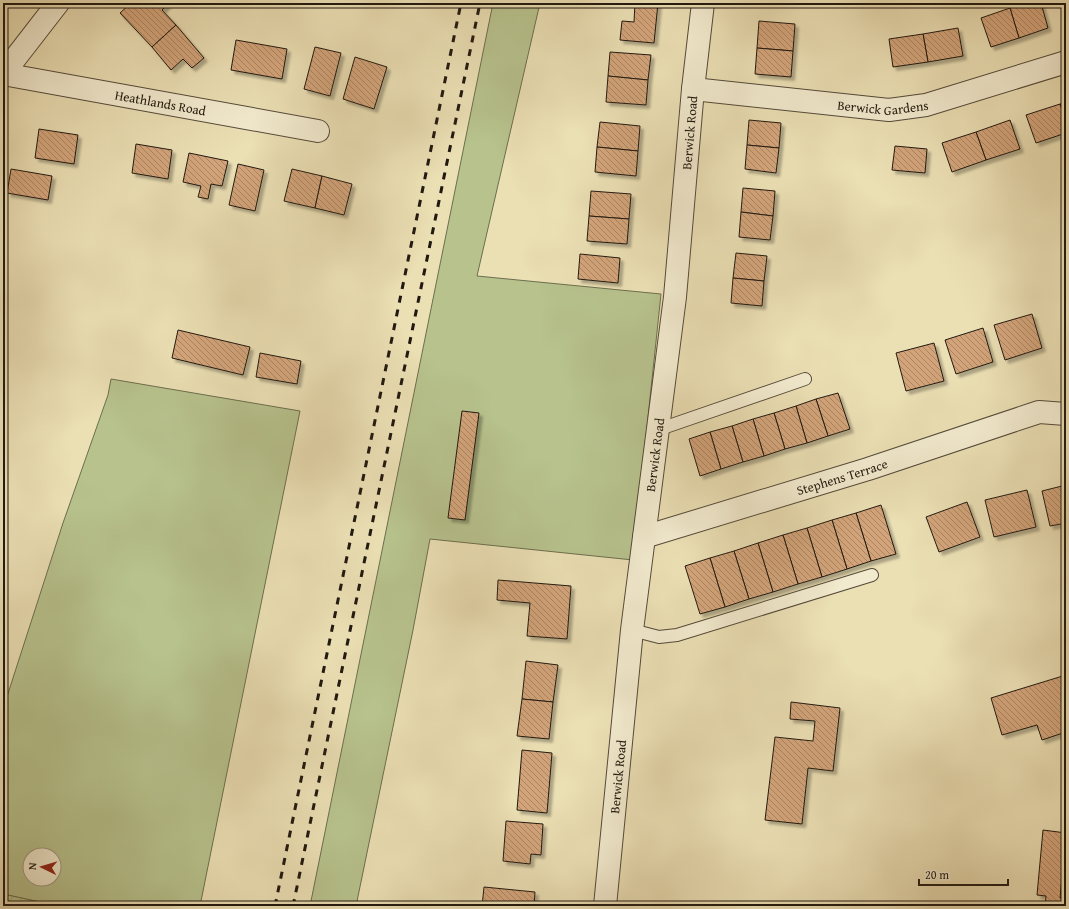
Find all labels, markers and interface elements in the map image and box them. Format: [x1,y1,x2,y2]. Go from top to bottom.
street label: Heathlands Road [113,85,208,120]
street label: Berwick Road [677,95,702,170]
street label: Berwick Gardens [836,95,929,120]
street label: Berwick Road [640,417,669,493]
street label: Stephens Terrace [794,454,890,500]
street label: Berwick Road [605,739,631,814]
north arrow [22,847,62,887]
text: N [24,861,40,870]
scale bar [919,861,1008,887]
text: 20 m [925,866,949,883]

